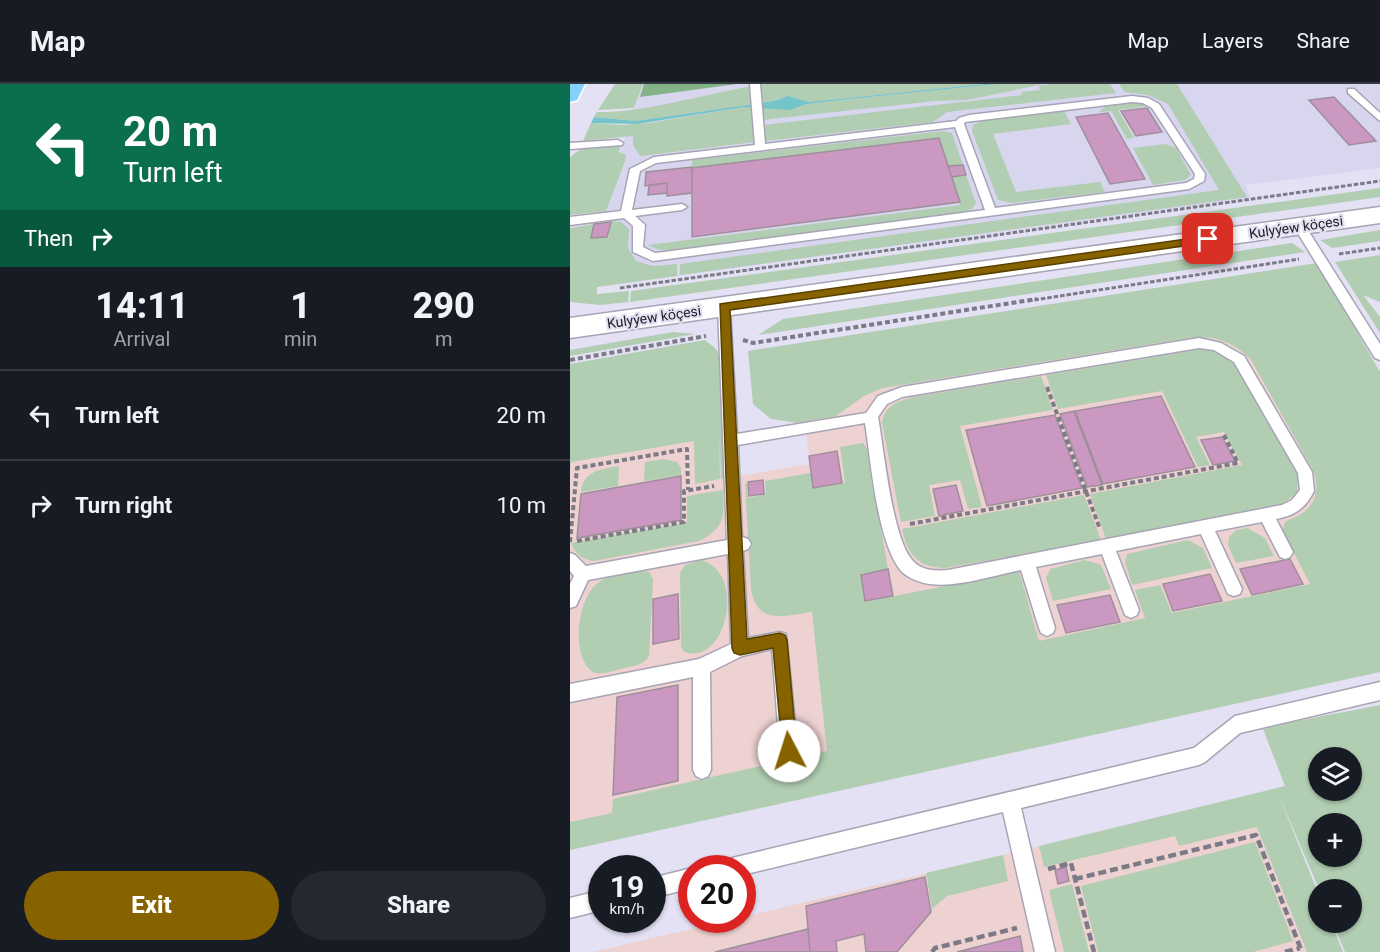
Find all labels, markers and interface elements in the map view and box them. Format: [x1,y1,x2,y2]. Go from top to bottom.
text: Map [30,25,85,58]
text: Map [1127,29,1169,53]
text: Layers [1202,29,1263,53]
text: Share [1296,29,1350,53]
text: 20 m [123,107,218,156]
icon: left [24,108,102,186]
text: Turn left [123,157,223,189]
street label: Kulyýew köçesi [1248,212,1344,242]
pin [1182,213,1233,264]
icon: right [85,222,118,255]
icon: arrive [1191,222,1224,255]
text: Then [24,226,73,251]
text: 14:11 [95,285,189,327]
text: 1 [290,285,311,327]
text: 290 [413,285,475,327]
street label: Kulyýew köçesi [606,302,702,332]
text: Arrival [114,327,170,351]
text: min [284,327,317,351]
text: m [435,327,452,351]
icon: left [24,399,57,432]
text: Turn left [75,403,159,428]
text: 20 m [497,403,546,428]
icon: right [24,489,57,522]
text: Turn right [75,493,172,518]
text: 10 m [497,493,546,518]
position arrow [757,719,821,783]
map controls [1308,747,1362,933]
button: layers [1308,747,1362,801]
button: + [1308,813,1362,867]
speed limit sign: 20 [678,855,756,933]
text: 19 [610,869,644,904]
button: Exit [24,871,279,940]
button: Share [291,871,546,940]
button: − [1308,879,1362,933]
text: km/h [609,900,645,918]

